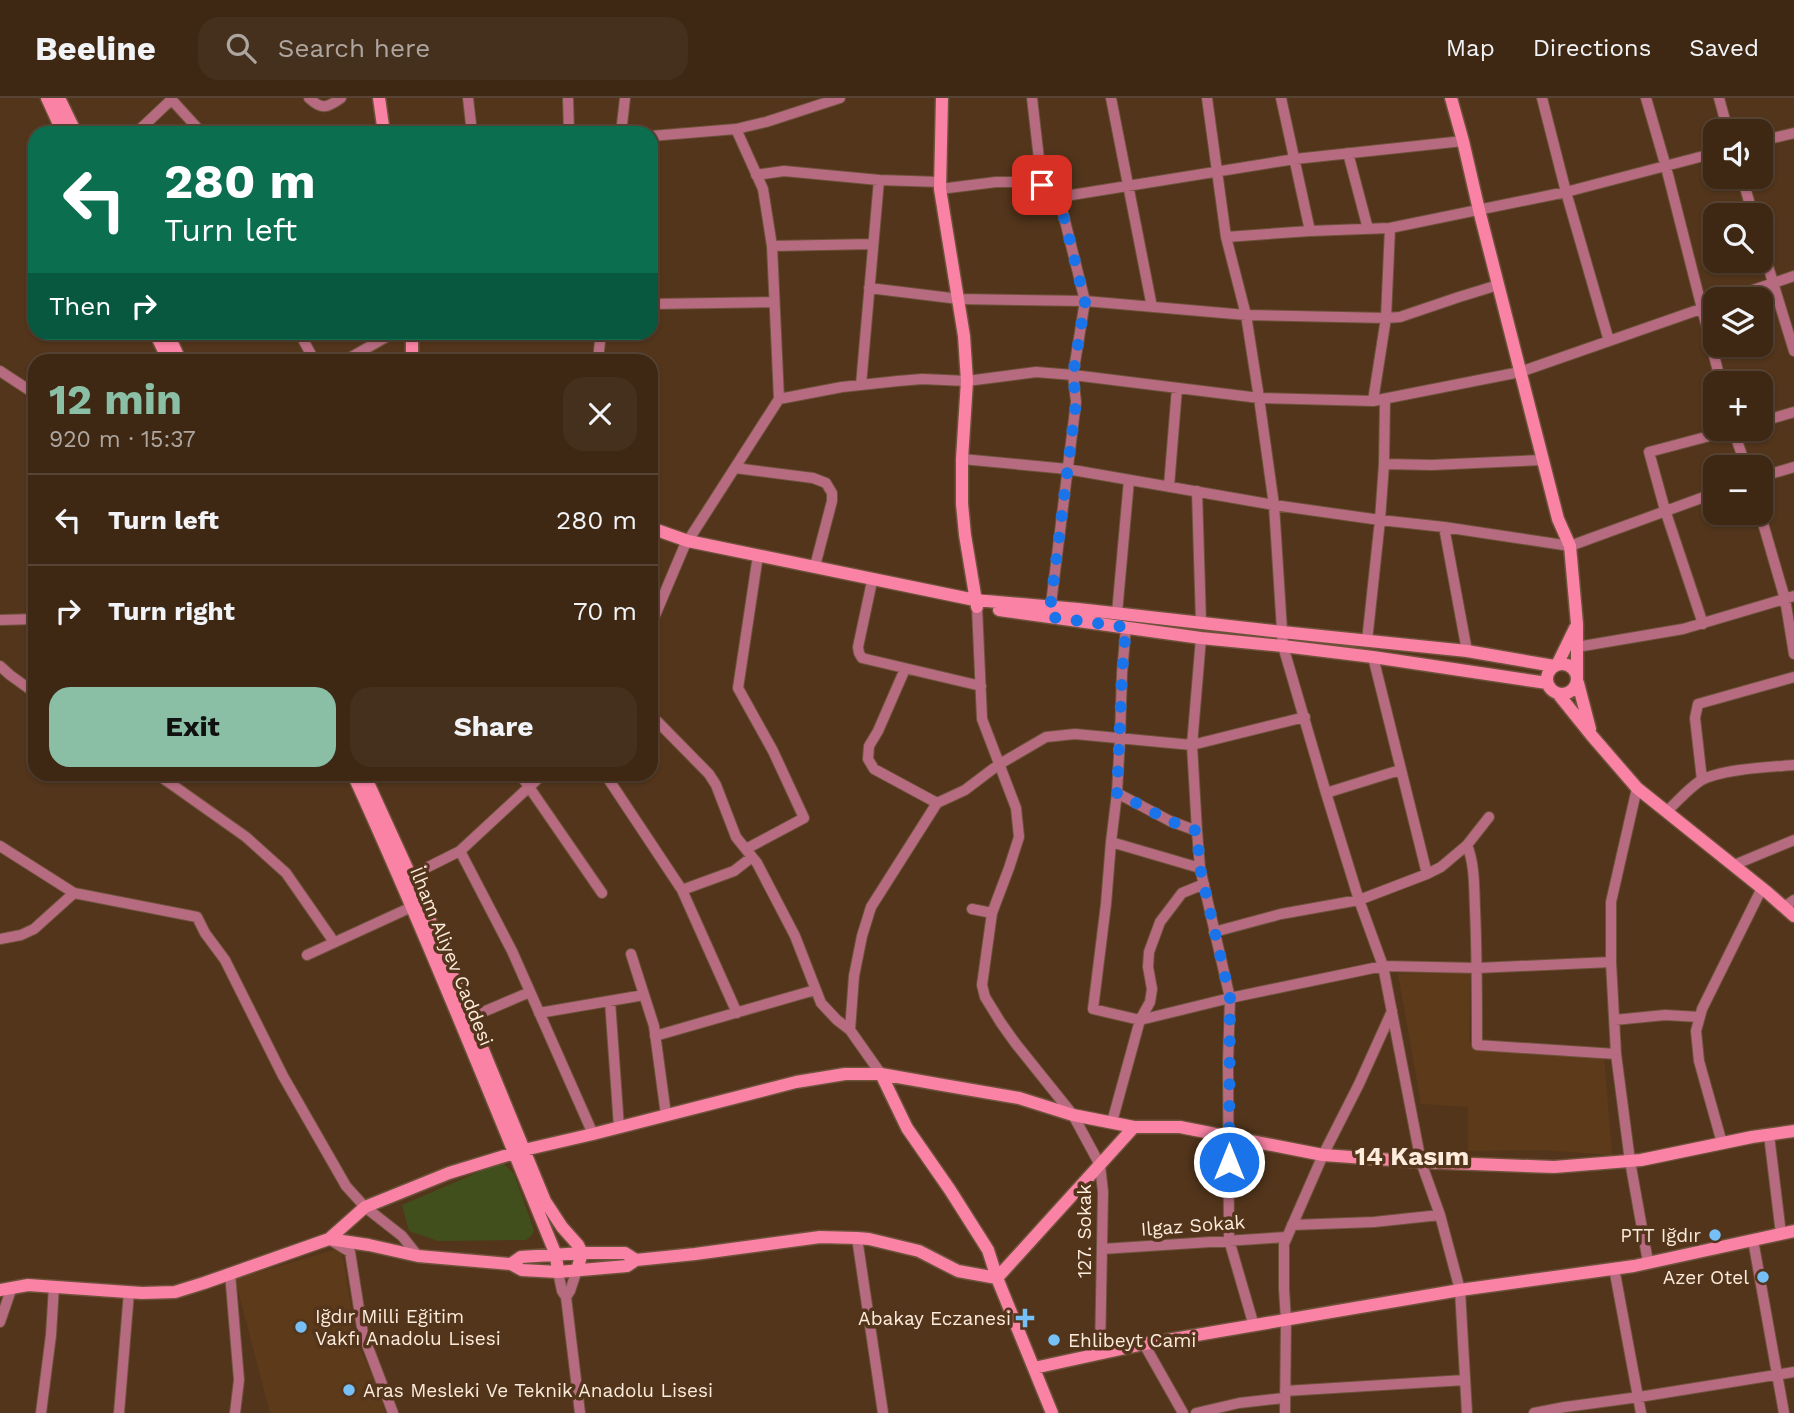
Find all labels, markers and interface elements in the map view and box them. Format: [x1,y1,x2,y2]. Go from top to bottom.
search box [198,17,688,80]
text: Beeline [35,29,156,68]
icon: search [222,29,260,67]
text: Search here [278,33,430,63]
text: Map [1446,34,1495,62]
text: Directions [1533,34,1651,62]
text: Saved [1689,34,1759,62]
map controls [1703,119,1773,525]
button: sound [1703,119,1773,189]
text: 280 m [164,152,316,210]
icon: left [49,154,140,245]
pin [1012,155,1072,215]
icon: arrive [1023,166,1061,204]
button: search [1703,203,1773,273]
text: Turn left [164,211,297,249]
icon: right [125,287,163,325]
button: layers [1703,287,1773,357]
text: Then [49,291,111,321]
button: + [1703,371,1773,441]
text: 12 min [49,375,182,424]
button: close [563,377,637,451]
text: 920 m · 15:37 [49,426,196,453]
button: − [1703,455,1773,525]
icon: left [49,501,87,539]
text: Turn left [108,505,219,535]
text: 280 m [556,505,637,535]
icon: right [49,592,87,630]
text: Turn right [108,596,235,626]
text: 70 m [573,596,637,626]
button: Exit [49,687,336,767]
button: Share [350,687,637,767]
street label: İlham Aliyev Caddesi [405,863,498,1049]
position arrow [1192,1125,1266,1199]
district label: 14 Kasım [1355,1141,1469,1171]
street label: 127. Sokak [1073,1184,1096,1278]
street label: Ilgaz Sokak [1140,1210,1246,1241]
place label: PTT Iğdır [1620,1224,1701,1247]
marker: PTT Iğdır [1707,1227,1723,1243]
place label: Azer Otel [1663,1266,1749,1289]
marker: Azer Otel [1755,1269,1771,1285]
place label: Iğdır Milli Eğitim Vakfı Anadolu Lisesi [315,1305,501,1350]
place label: Abakay Eczanesi [858,1307,1011,1330]
marker: Abakay Eczanesi [1017,1310,1033,1326]
marker: Iğdır Milli Eğitim Vakfı Anadolu Lisesi [293,1319,309,1335]
place label: Ehlibeyt Cami [1068,1329,1196,1352]
marker: Ehlibeyt Cami [1046,1332,1062,1348]
place label: Aras Mesleki Ve Teknik Anadolu Lisesi [363,1379,713,1402]
marker: Aras Mesleki Ve Teknik Anadolu Lisesi [341,1382,357,1398]

